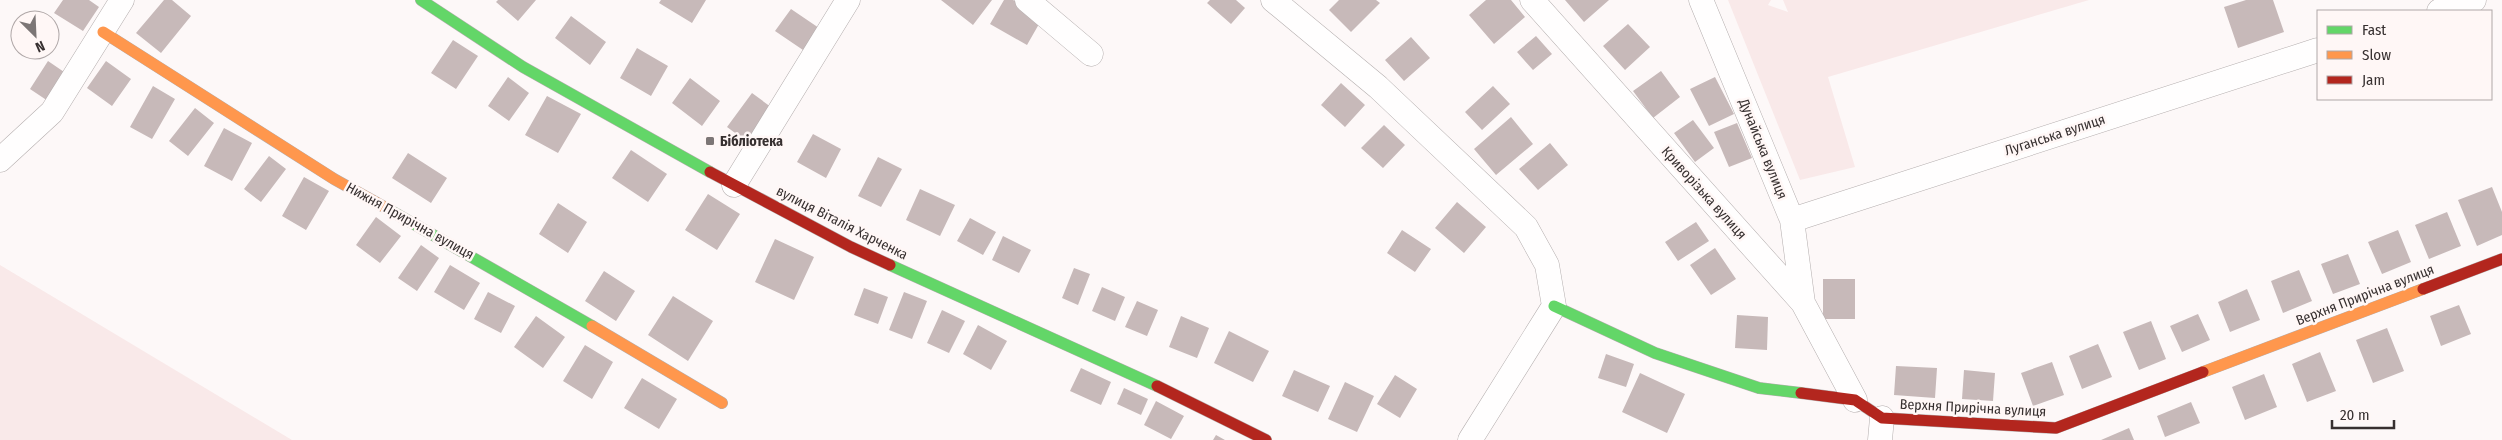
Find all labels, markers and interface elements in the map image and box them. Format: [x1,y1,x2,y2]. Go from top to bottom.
north arrow [10,10,60,60]
legend [2317,10,2492,100]
text: Fast [2362,21,2386,39]
text: N [33,37,47,56]
text: Slow [2362,46,2391,64]
text: Jam [2362,71,2385,89]
street label: Дунайська вулиця [1735,95,1791,202]
street label: Луганська вулиця [2003,111,2107,159]
place label: Бібліотека [720,133,783,150]
marker: Бібліотека [704,135,716,147]
street label: Криворізька вулиця [1658,143,1750,243]
street label: Нижня Прирічна вулиця [343,179,477,263]
street label: вулиця Віталія Харченка [774,183,911,264]
street label: Верхня Прирічна вулиця [2294,261,2436,329]
street label: Верхня Прирічна вулиця [1899,396,2047,420]
scale bar [2332,398,2394,430]
text: 20 m [2340,406,2370,424]

